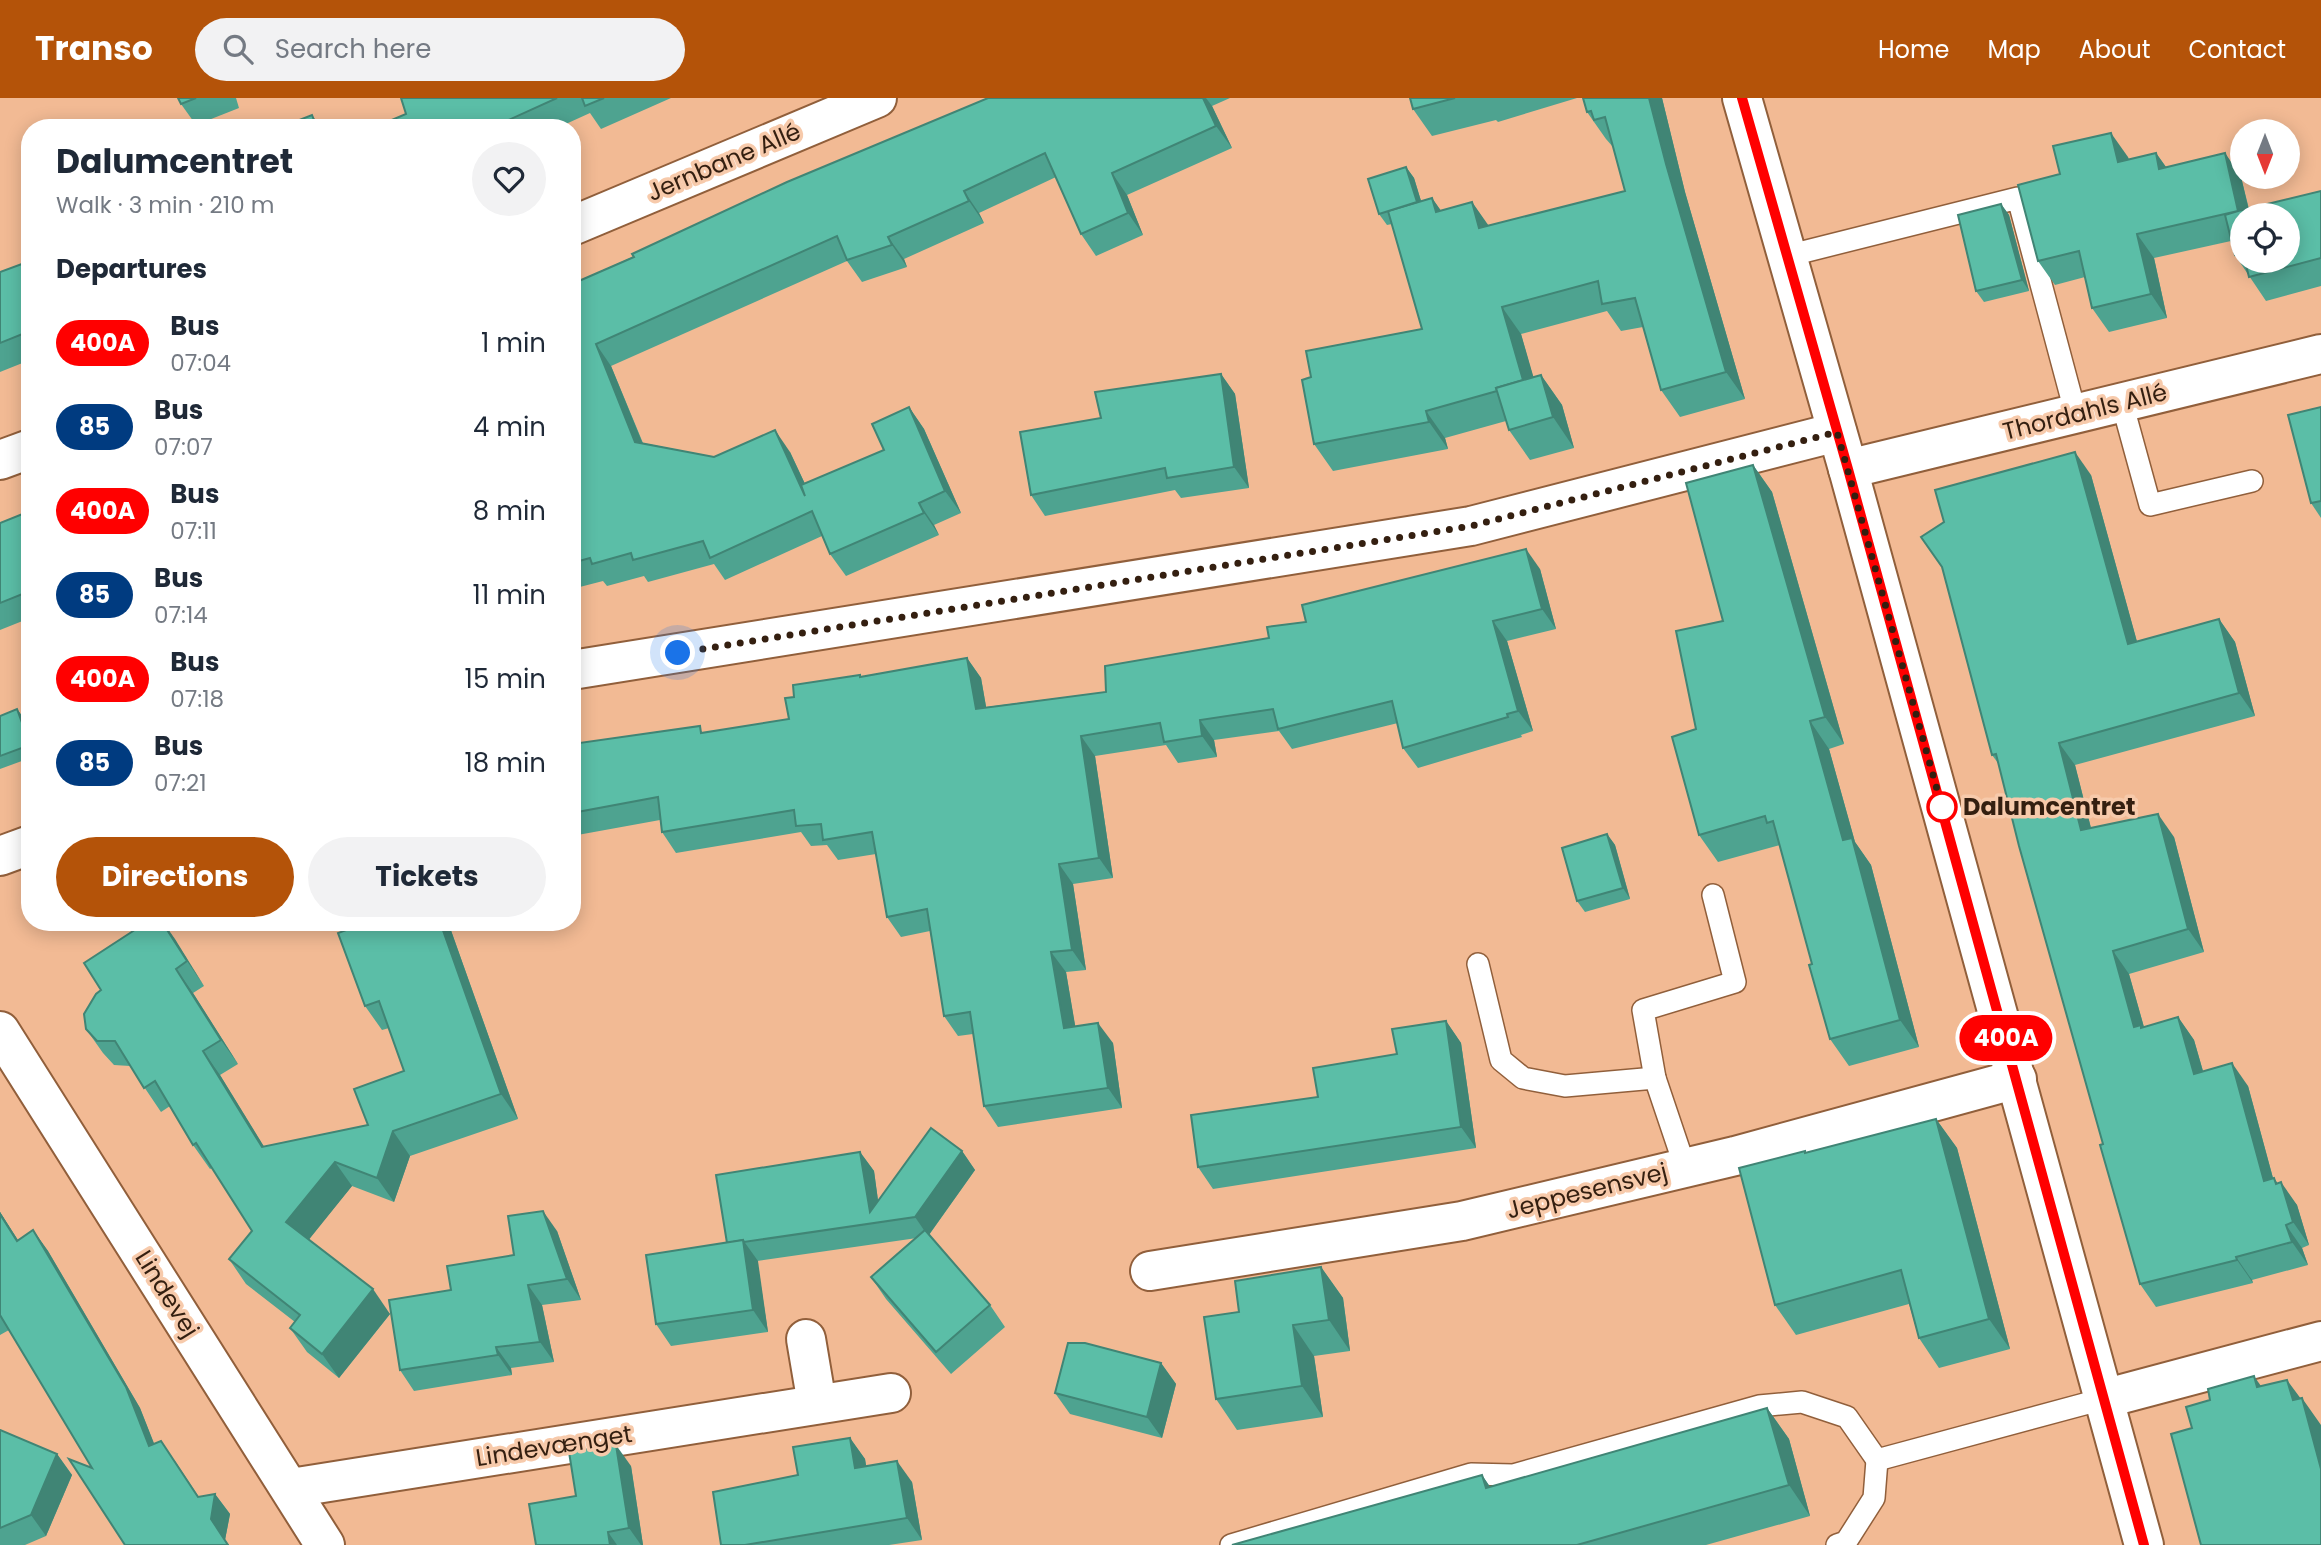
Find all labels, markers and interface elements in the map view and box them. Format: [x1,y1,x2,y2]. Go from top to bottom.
search box [195,18,685,81]
text: Transo [35,25,153,72]
icon: search [219,30,257,68]
text: Search here [275,31,431,67]
text: Home [1878,33,1950,66]
text: Map [1988,33,2041,66]
text: About [2079,33,2150,66]
text: Contact [2188,33,2286,66]
street label: Jernbane Allé [642,114,806,209]
north arrow [2230,119,2300,189]
map controls [2230,119,2300,273]
text: Dalumcentret [56,138,293,185]
button: heart [472,142,546,216]
text: Walk · 3 min · 210 m [56,189,274,221]
button: locate [2230,203,2300,273]
text: Departures [56,251,207,287]
text: Bus [170,308,219,344]
text: 1 min [481,325,546,361]
text: 400A [70,326,135,359]
text: 07:04 [170,347,231,379]
street label: Thordahls Allé [1999,375,2170,448]
text: Bus [154,392,203,428]
text: 4 min [473,409,546,445]
text: 85 [79,410,110,443]
text: 07:07 [154,431,213,463]
text: Bus [170,476,219,512]
text: 8 min [473,493,546,529]
text: 400A [70,494,135,527]
text: 07:11 [170,515,217,547]
text: Bus [154,560,203,596]
text: 11 min [473,577,546,613]
text: 85 [79,578,110,611]
text: 07:14 [154,599,208,631]
your location [660,635,695,670]
text: Bus [170,644,219,680]
text: 15 min [465,661,546,697]
text: 400A [70,662,135,695]
text: 07:18 [170,683,224,715]
text: Bus [154,728,203,764]
text: 18 min [465,745,546,781]
text: 85 [79,746,110,779]
text: 07:21 [154,767,207,799]
place label: Dalumcentret [1963,790,2135,823]
marker: Dalumcentret [1927,792,1957,822]
button: Directions [56,837,294,917]
button: Tickets [308,837,546,917]
line badge: 400A [1957,1015,2055,1061]
text: 400A [1973,1021,2039,1054]
street label: Jeppesensvej [1503,1155,1671,1226]
street label: Lindevej [128,1244,207,1344]
street label: Lindevænget [473,1417,634,1474]

